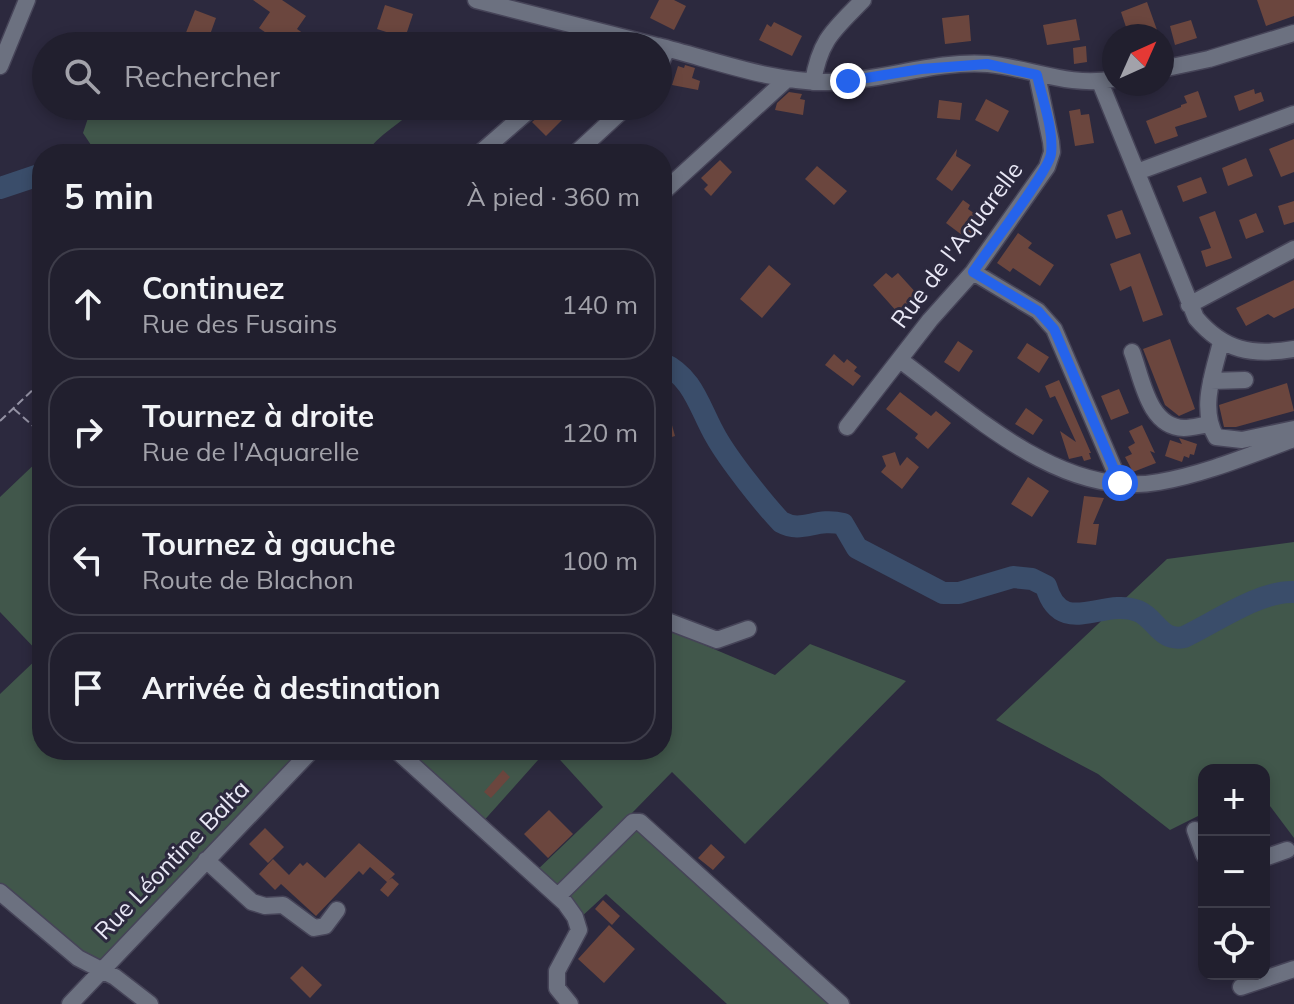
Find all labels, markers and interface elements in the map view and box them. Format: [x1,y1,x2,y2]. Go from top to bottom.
north arrow [1102,24,1174,96]
search box [32,32,672,120]
icon: search [60,54,104,98]
text: Rechercher [124,57,280,95]
route end [830,63,866,99]
street label: Rue de l'Aquarelle [884,155,1029,334]
text: 5 min [64,175,154,218]
text: À pied · 360 m [467,180,640,213]
text: Continuez [142,269,285,307]
icon: ahead [66,282,110,326]
text: 140 m [562,288,638,321]
text: Rue des Fusains [142,307,337,340]
text: Tournez à droite [142,397,374,435]
icon: right [66,410,110,454]
text: 120 m [562,416,638,449]
text: Rue de l'Aquarelle [142,435,360,468]
route start [1102,465,1138,501]
text: Tournez à gauche [142,525,396,563]
icon: left [66,538,110,582]
text: 100 m [562,544,638,577]
text: Route de Blachon [142,563,354,596]
icon: arrive [66,666,110,710]
text: Arrivée à destination [142,669,441,707]
map controls [1198,764,1270,980]
button: + [1198,764,1270,836]
street label: Rue Léontine Balta [87,773,255,945]
button: − [1198,836,1270,908]
button: locate [1198,908,1270,980]

